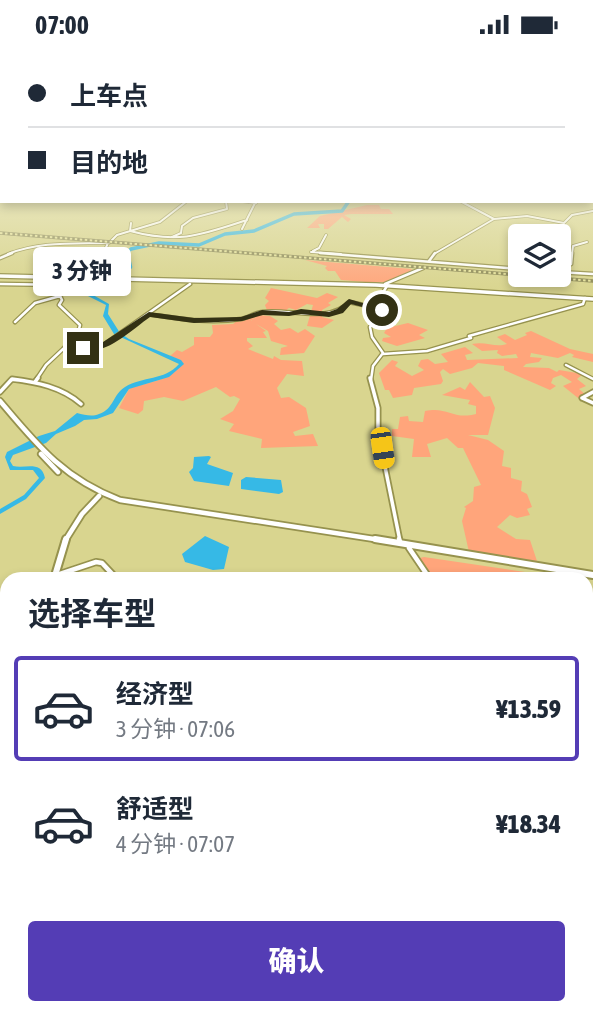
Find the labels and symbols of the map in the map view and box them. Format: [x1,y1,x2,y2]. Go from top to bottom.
callout: 3 分钟 [34,247,132,295]
route start [366,294,398,326]
route end [67,332,99,364]
car [369,426,396,470]

